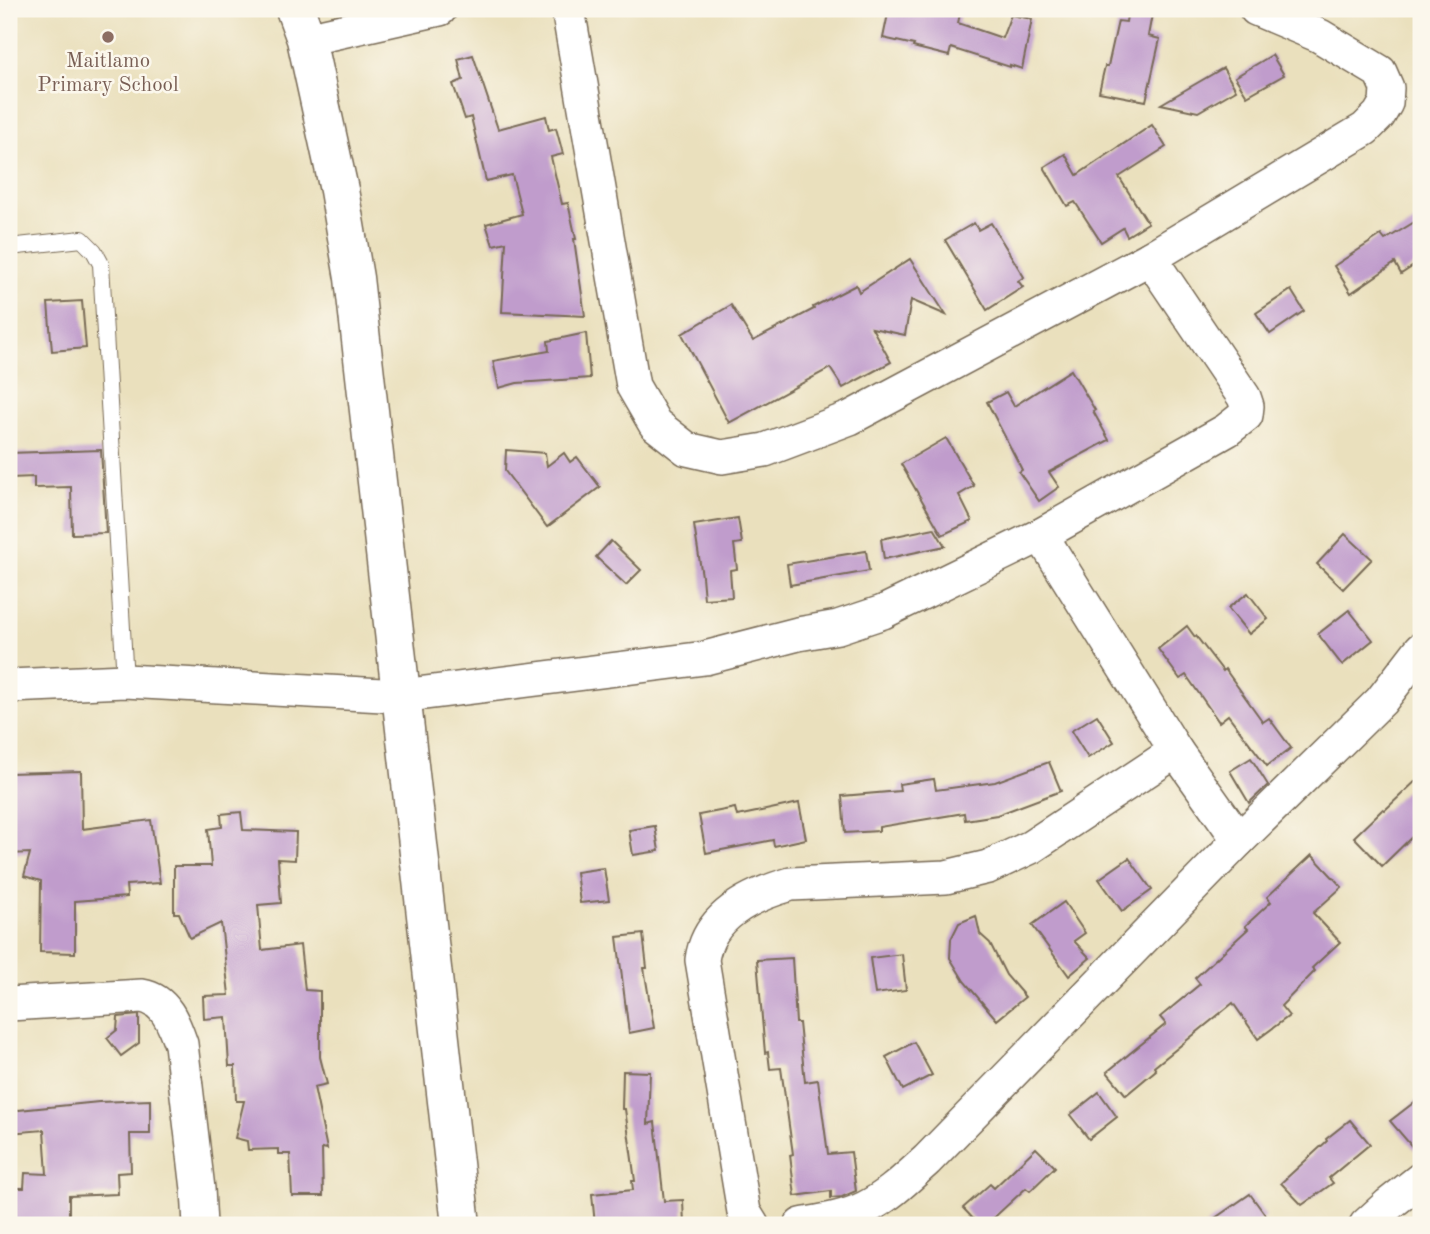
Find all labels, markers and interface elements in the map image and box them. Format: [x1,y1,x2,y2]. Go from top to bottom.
marker: Maitlamo Primary School [100,29,116,45]
place label: Maitlamo Primary School [37,51,179,96]

